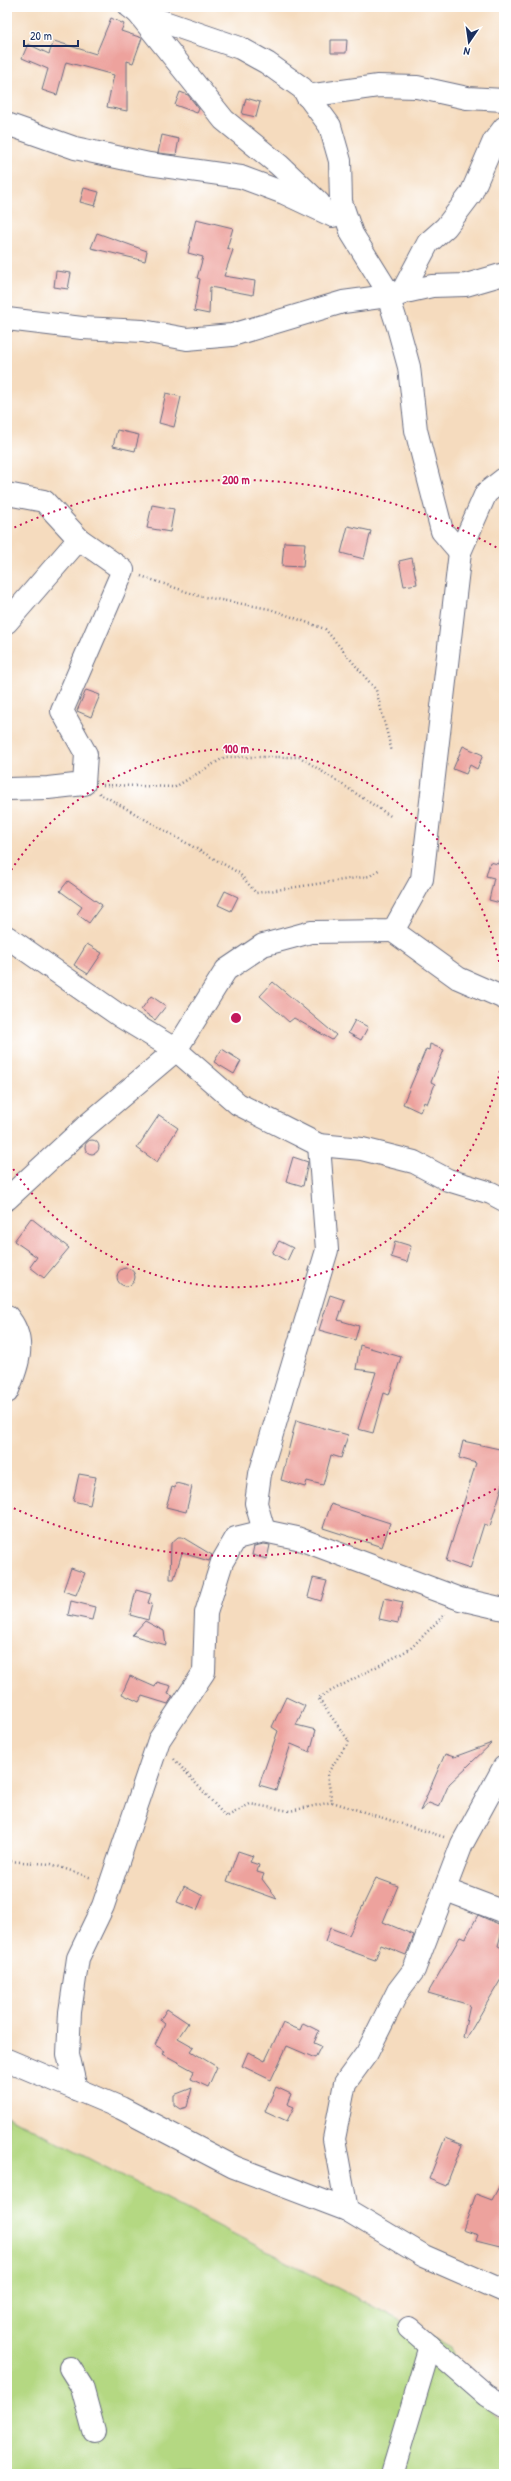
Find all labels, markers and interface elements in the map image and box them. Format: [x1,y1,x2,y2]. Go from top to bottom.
scale bar [24,22,78,48]
north arrow [449,22,489,62]
text: 20 m [30,27,52,44]
text: N [462,44,471,59]
text: 200 m [222,471,250,488]
text: 100 m [223,740,249,757]
centre of rings [229,1011,243,1025]

